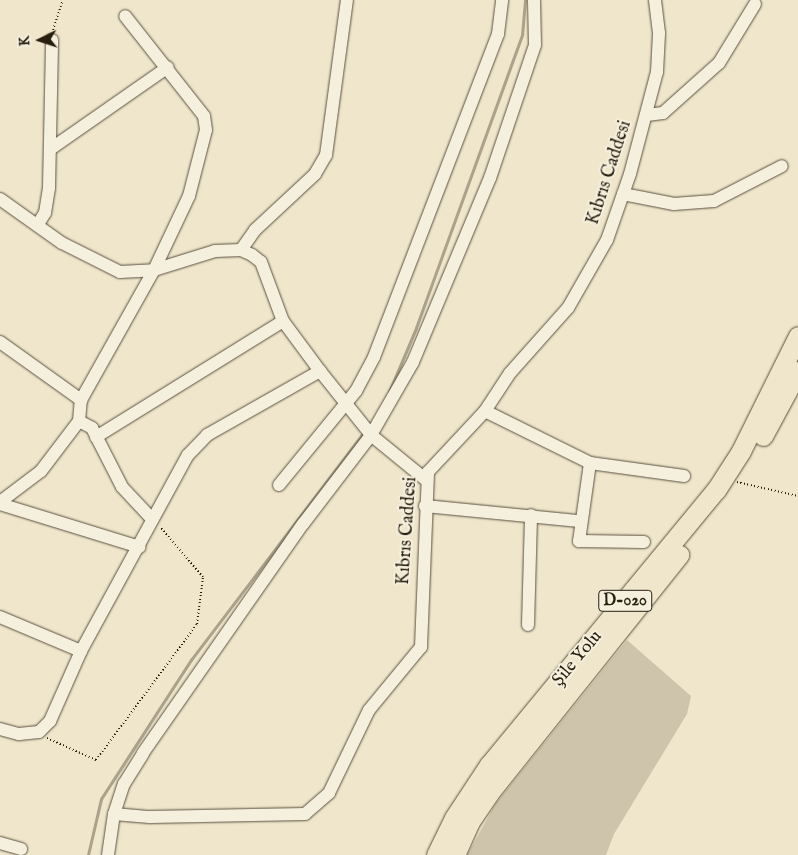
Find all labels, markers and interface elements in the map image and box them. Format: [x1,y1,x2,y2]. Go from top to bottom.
north arrow [15,15,65,65]
text: K [16,35,34,47]
street label: Kıbrıs Caddesi [583,118,637,228]
street label: Kıbrıs Caddesi [393,476,423,586]
road number: D-020 [598,588,652,614]
street label: Şile Yolu [549,627,607,691]

